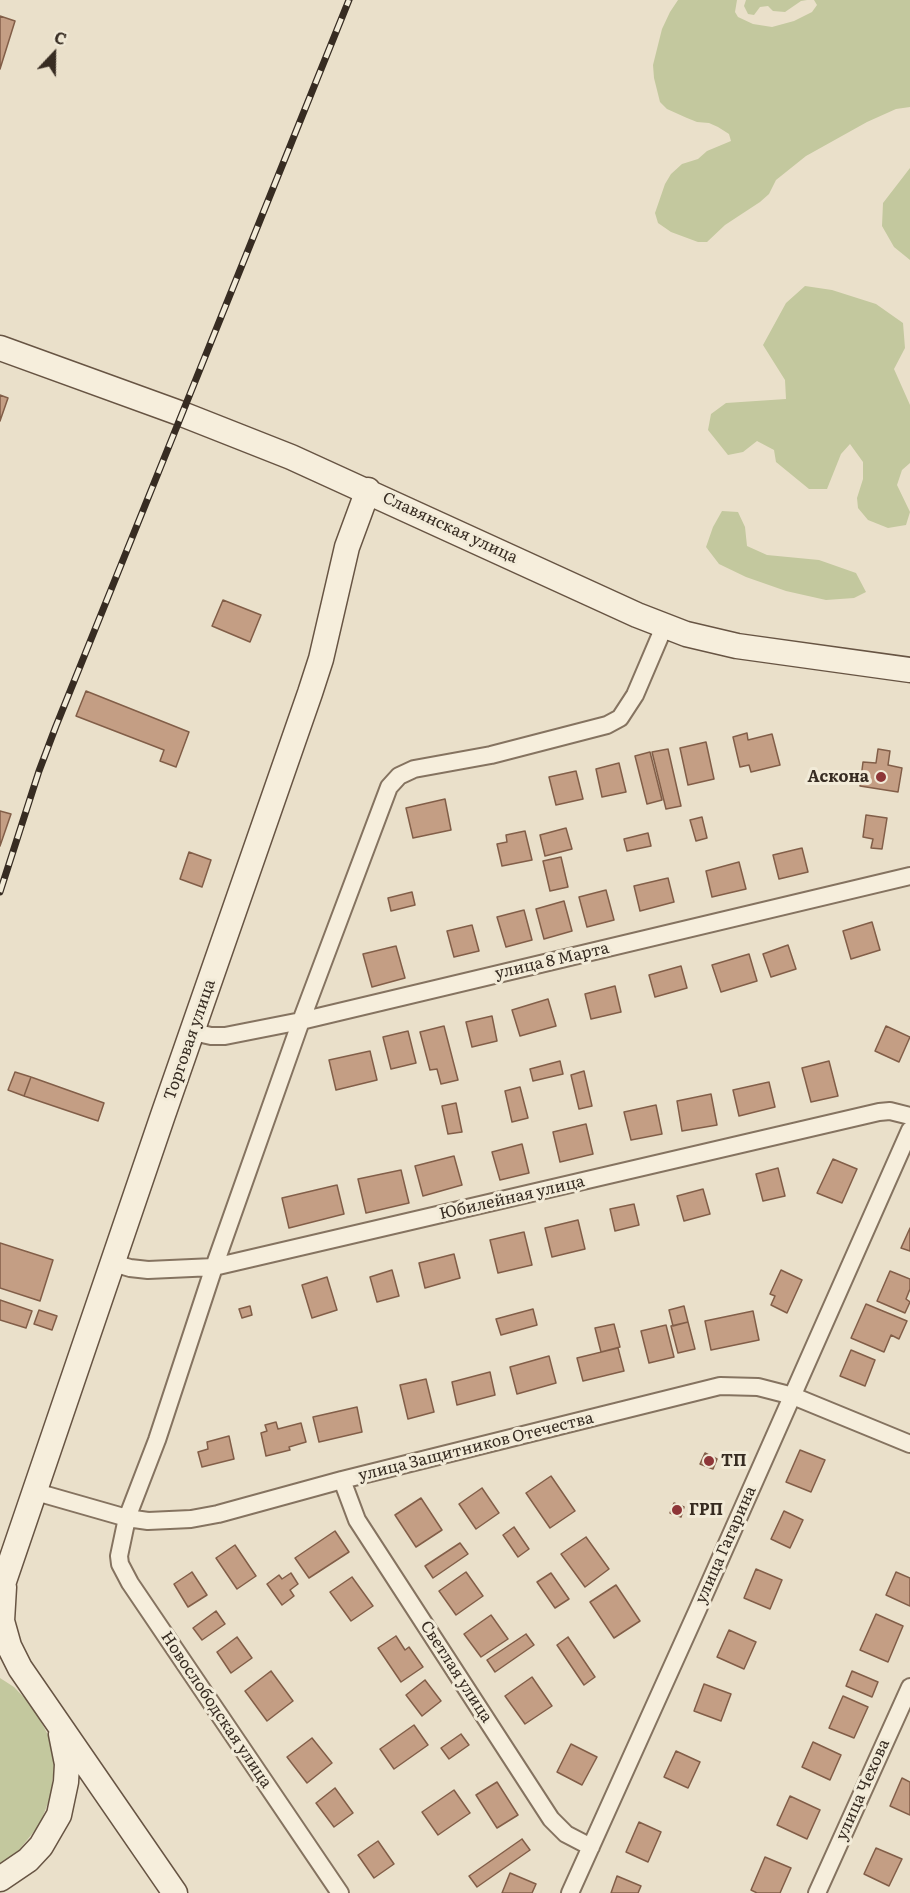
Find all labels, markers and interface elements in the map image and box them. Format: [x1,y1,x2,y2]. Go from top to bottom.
north arrow [24,24,84,84]
text: С [51,24,71,51]
street label: Славянская улица [379,488,521,568]
place label: Аскона [808,767,869,787]
marker: Аскона [874,770,888,784]
street label: улица 8 Марта [493,939,611,983]
street label: Торговая улица [160,977,220,1103]
street label: Юбилейная улица [437,1172,587,1224]
street label: улица Защитников Отечества [356,1408,596,1486]
place label: ТП [721,1451,747,1471]
marker: ТП [702,1454,716,1468]
street label: улица Гагарина [692,1483,760,1607]
place label: ГРП [689,1500,723,1520]
marker: ГРП [670,1503,684,1517]
street label: Светлая улица [416,1617,496,1727]
street label: Новослободская улица [156,1628,276,1792]
street label: улица Чехова [832,1736,894,1844]

